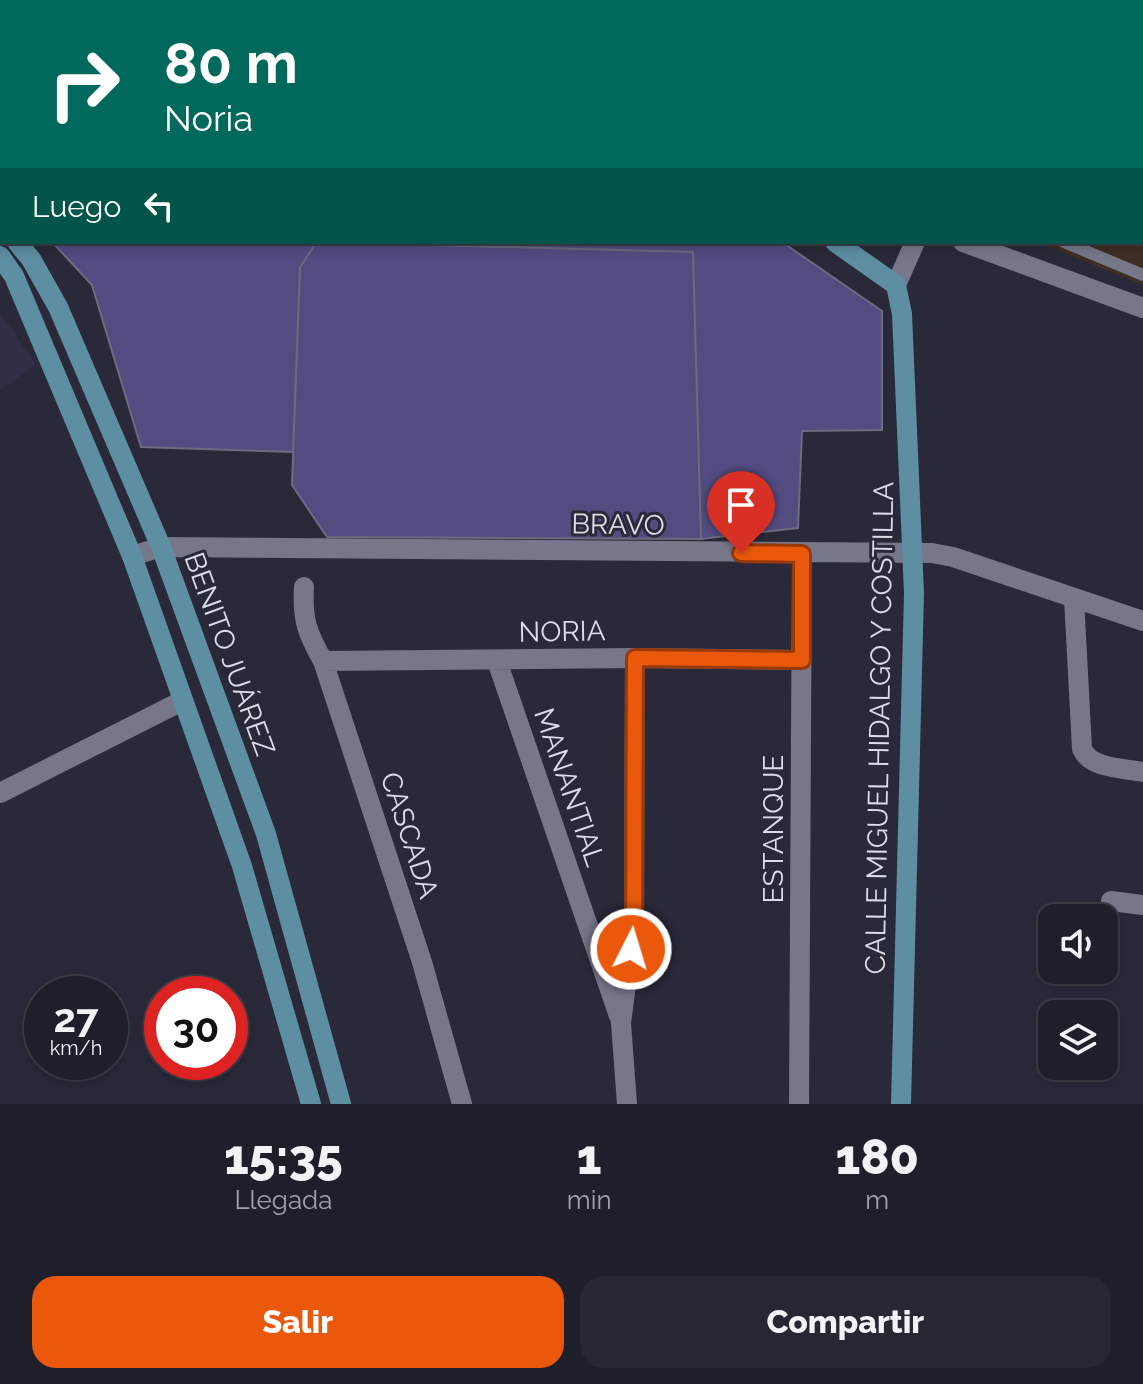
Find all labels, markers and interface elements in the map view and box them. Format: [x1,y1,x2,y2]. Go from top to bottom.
text: 80 m [164,30,298,96]
icon: right [32,32,136,136]
text: Noria [164,97,253,139]
icon: left [137,184,181,228]
text: Luego [32,189,121,224]
pin [707,471,775,553]
street label: CALLE MIGUEL HIDALGO Y COSTILLA [859,481,900,975]
icon: arrive [719,483,763,527]
street label: BRAVO [571,507,665,542]
street label: BENITO JUÁREZ [177,548,282,760]
street label: NORIA [518,614,606,649]
street label: MANANTIAL [527,704,612,871]
street label: ESTANQUE [757,755,790,903]
street label: CASCADA [374,768,445,902]
map controls [1038,904,1118,1080]
button: sound [1038,904,1118,984]
position arrow [589,907,673,991]
speed limit sign: 30 [144,976,248,1080]
text: 27 [53,994,98,1041]
button: layers [1038,1000,1118,1080]
text: km/h [50,1036,102,1060]
text: 15:35 [224,1129,343,1185]
text: 1 [577,1129,602,1185]
text: 180 [836,1129,919,1185]
text: Llegada [234,1185,332,1215]
text: min [567,1185,612,1215]
text: m [865,1185,889,1215]
button: Salir [32,1276,564,1368]
button: Compartir [580,1276,1111,1368]

